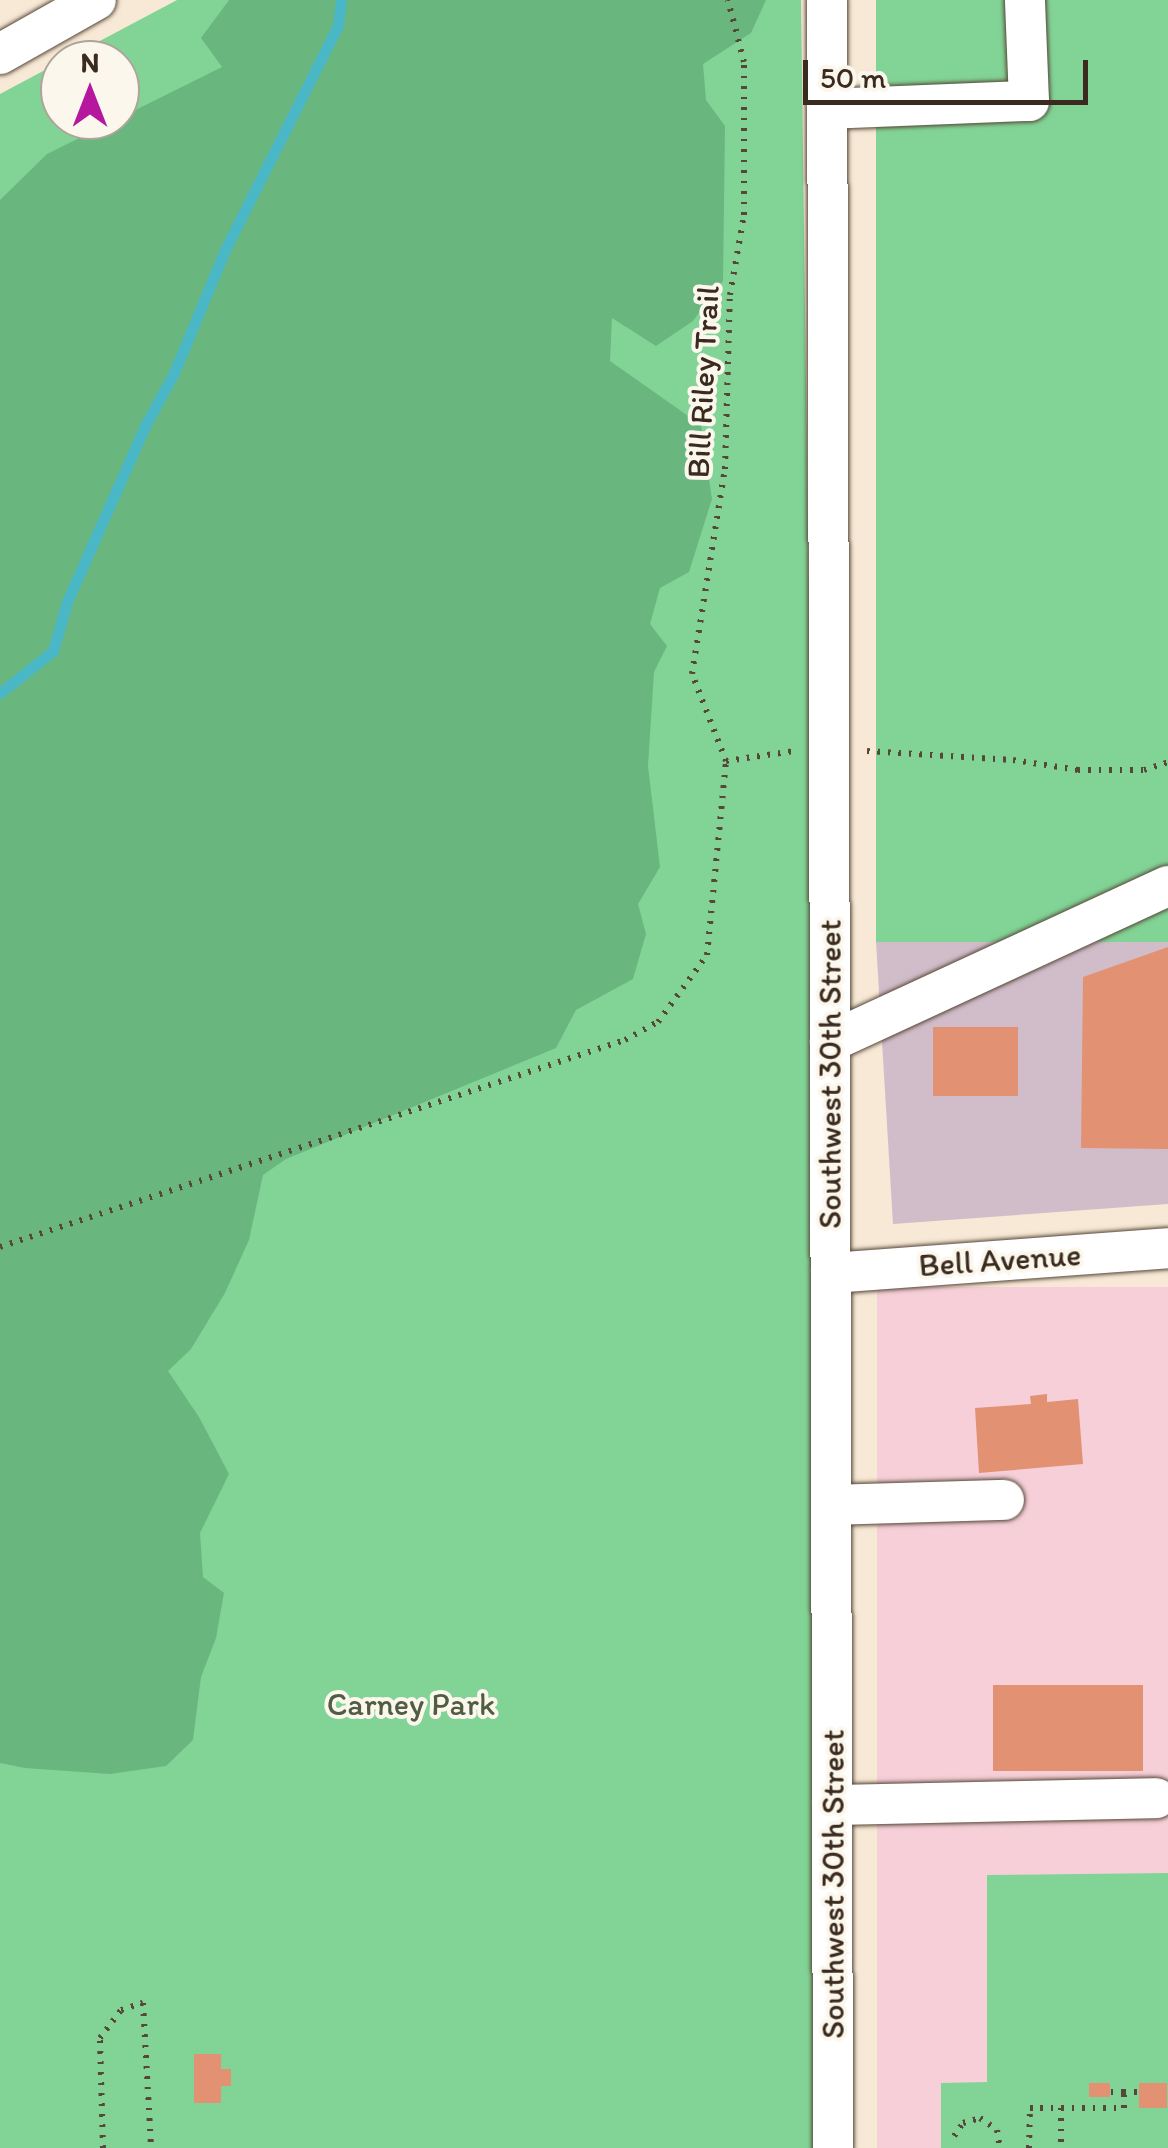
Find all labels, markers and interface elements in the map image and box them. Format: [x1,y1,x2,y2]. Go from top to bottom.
north arrow [40,40,140,140]
scale bar [808,40,1093,102]
text: N [81,45,99,79]
text: 50 m [820,59,886,96]
street label: Bill Riley Trail [679,286,727,478]
street label: Southwest 30th Street [811,920,849,1228]
street label: Bell Avenue [918,1235,1082,1285]
park label: Carney Park [327,1685,495,1723]
street label: Southwest 30th Street [814,1730,852,2038]

